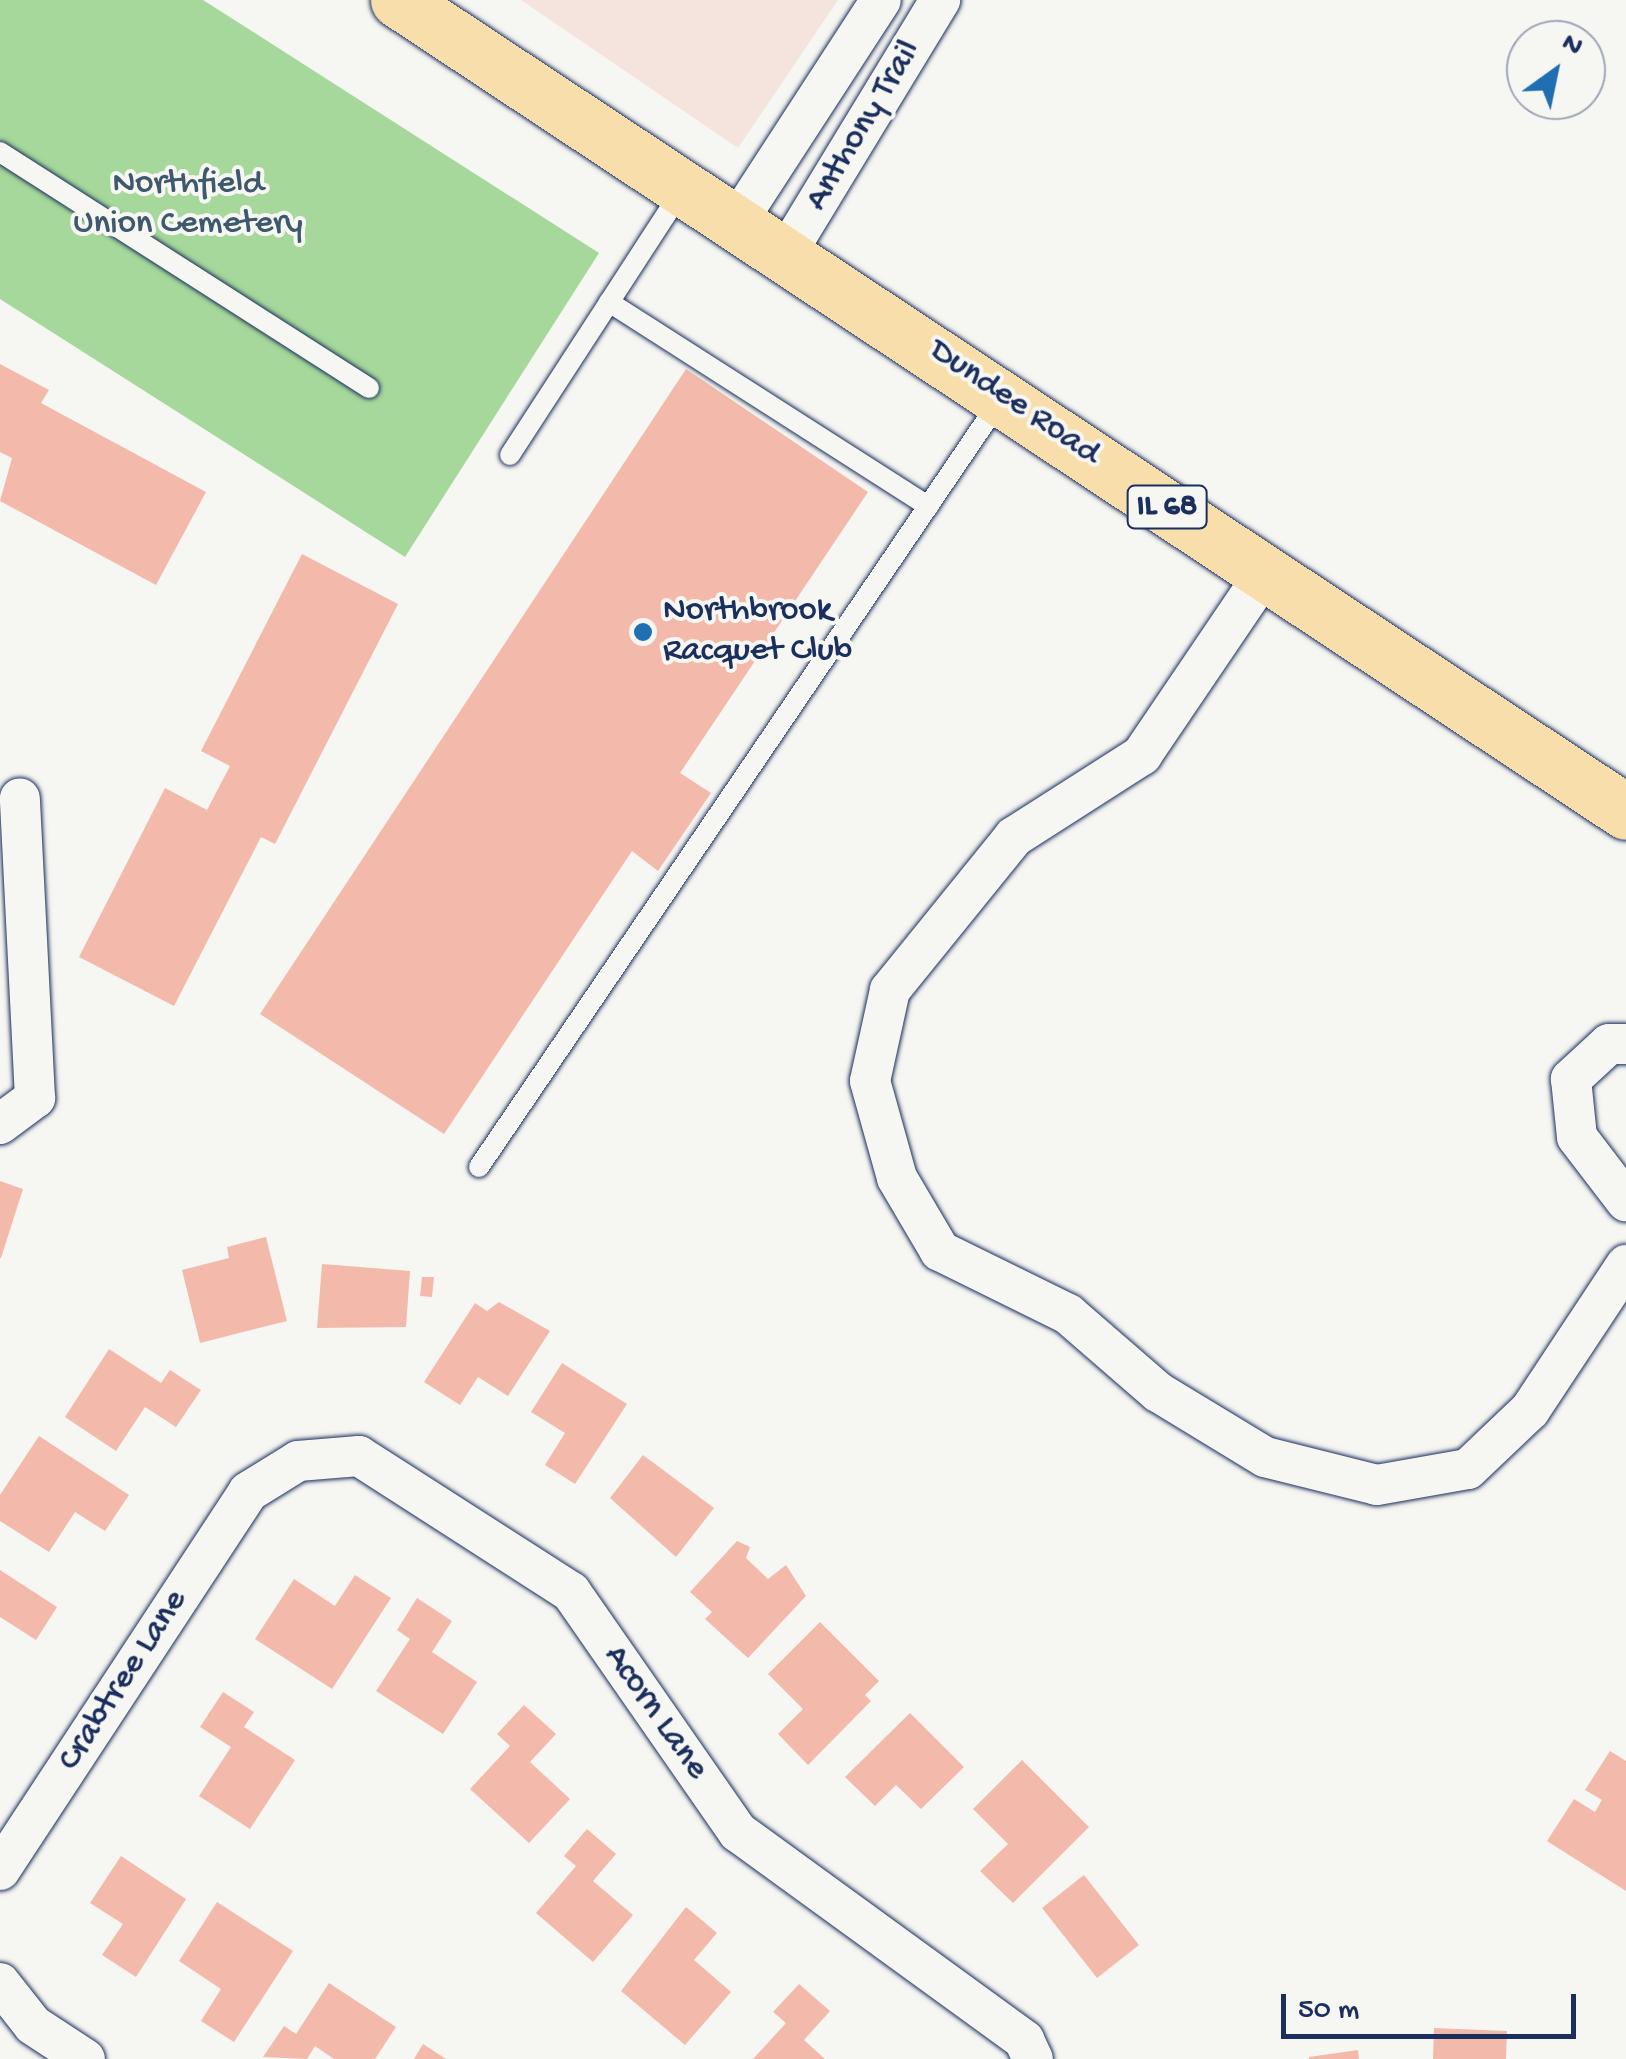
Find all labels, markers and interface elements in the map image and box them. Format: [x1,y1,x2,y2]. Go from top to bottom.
north arrow [1506,20,1606,120]
text: N [1555,27,1588,65]
street label: Anthony Trail [797,33,931,219]
park label: Northfield Union Cemetery [73,164,303,246]
street label: Dundee Road [920,330,1108,476]
road number: IL 68 [1124,480,1210,534]
place label: Northbrook Racquet Club [663,591,852,673]
marker: Northbrook Racquet Club [632,621,654,643]
street label: Crabtree Lane [50,1583,198,1779]
street label: Acorn Lane [593,1637,717,1789]
scale bar [1286,1974,1581,2036]
text: 50 m [1298,1994,1359,2029]

